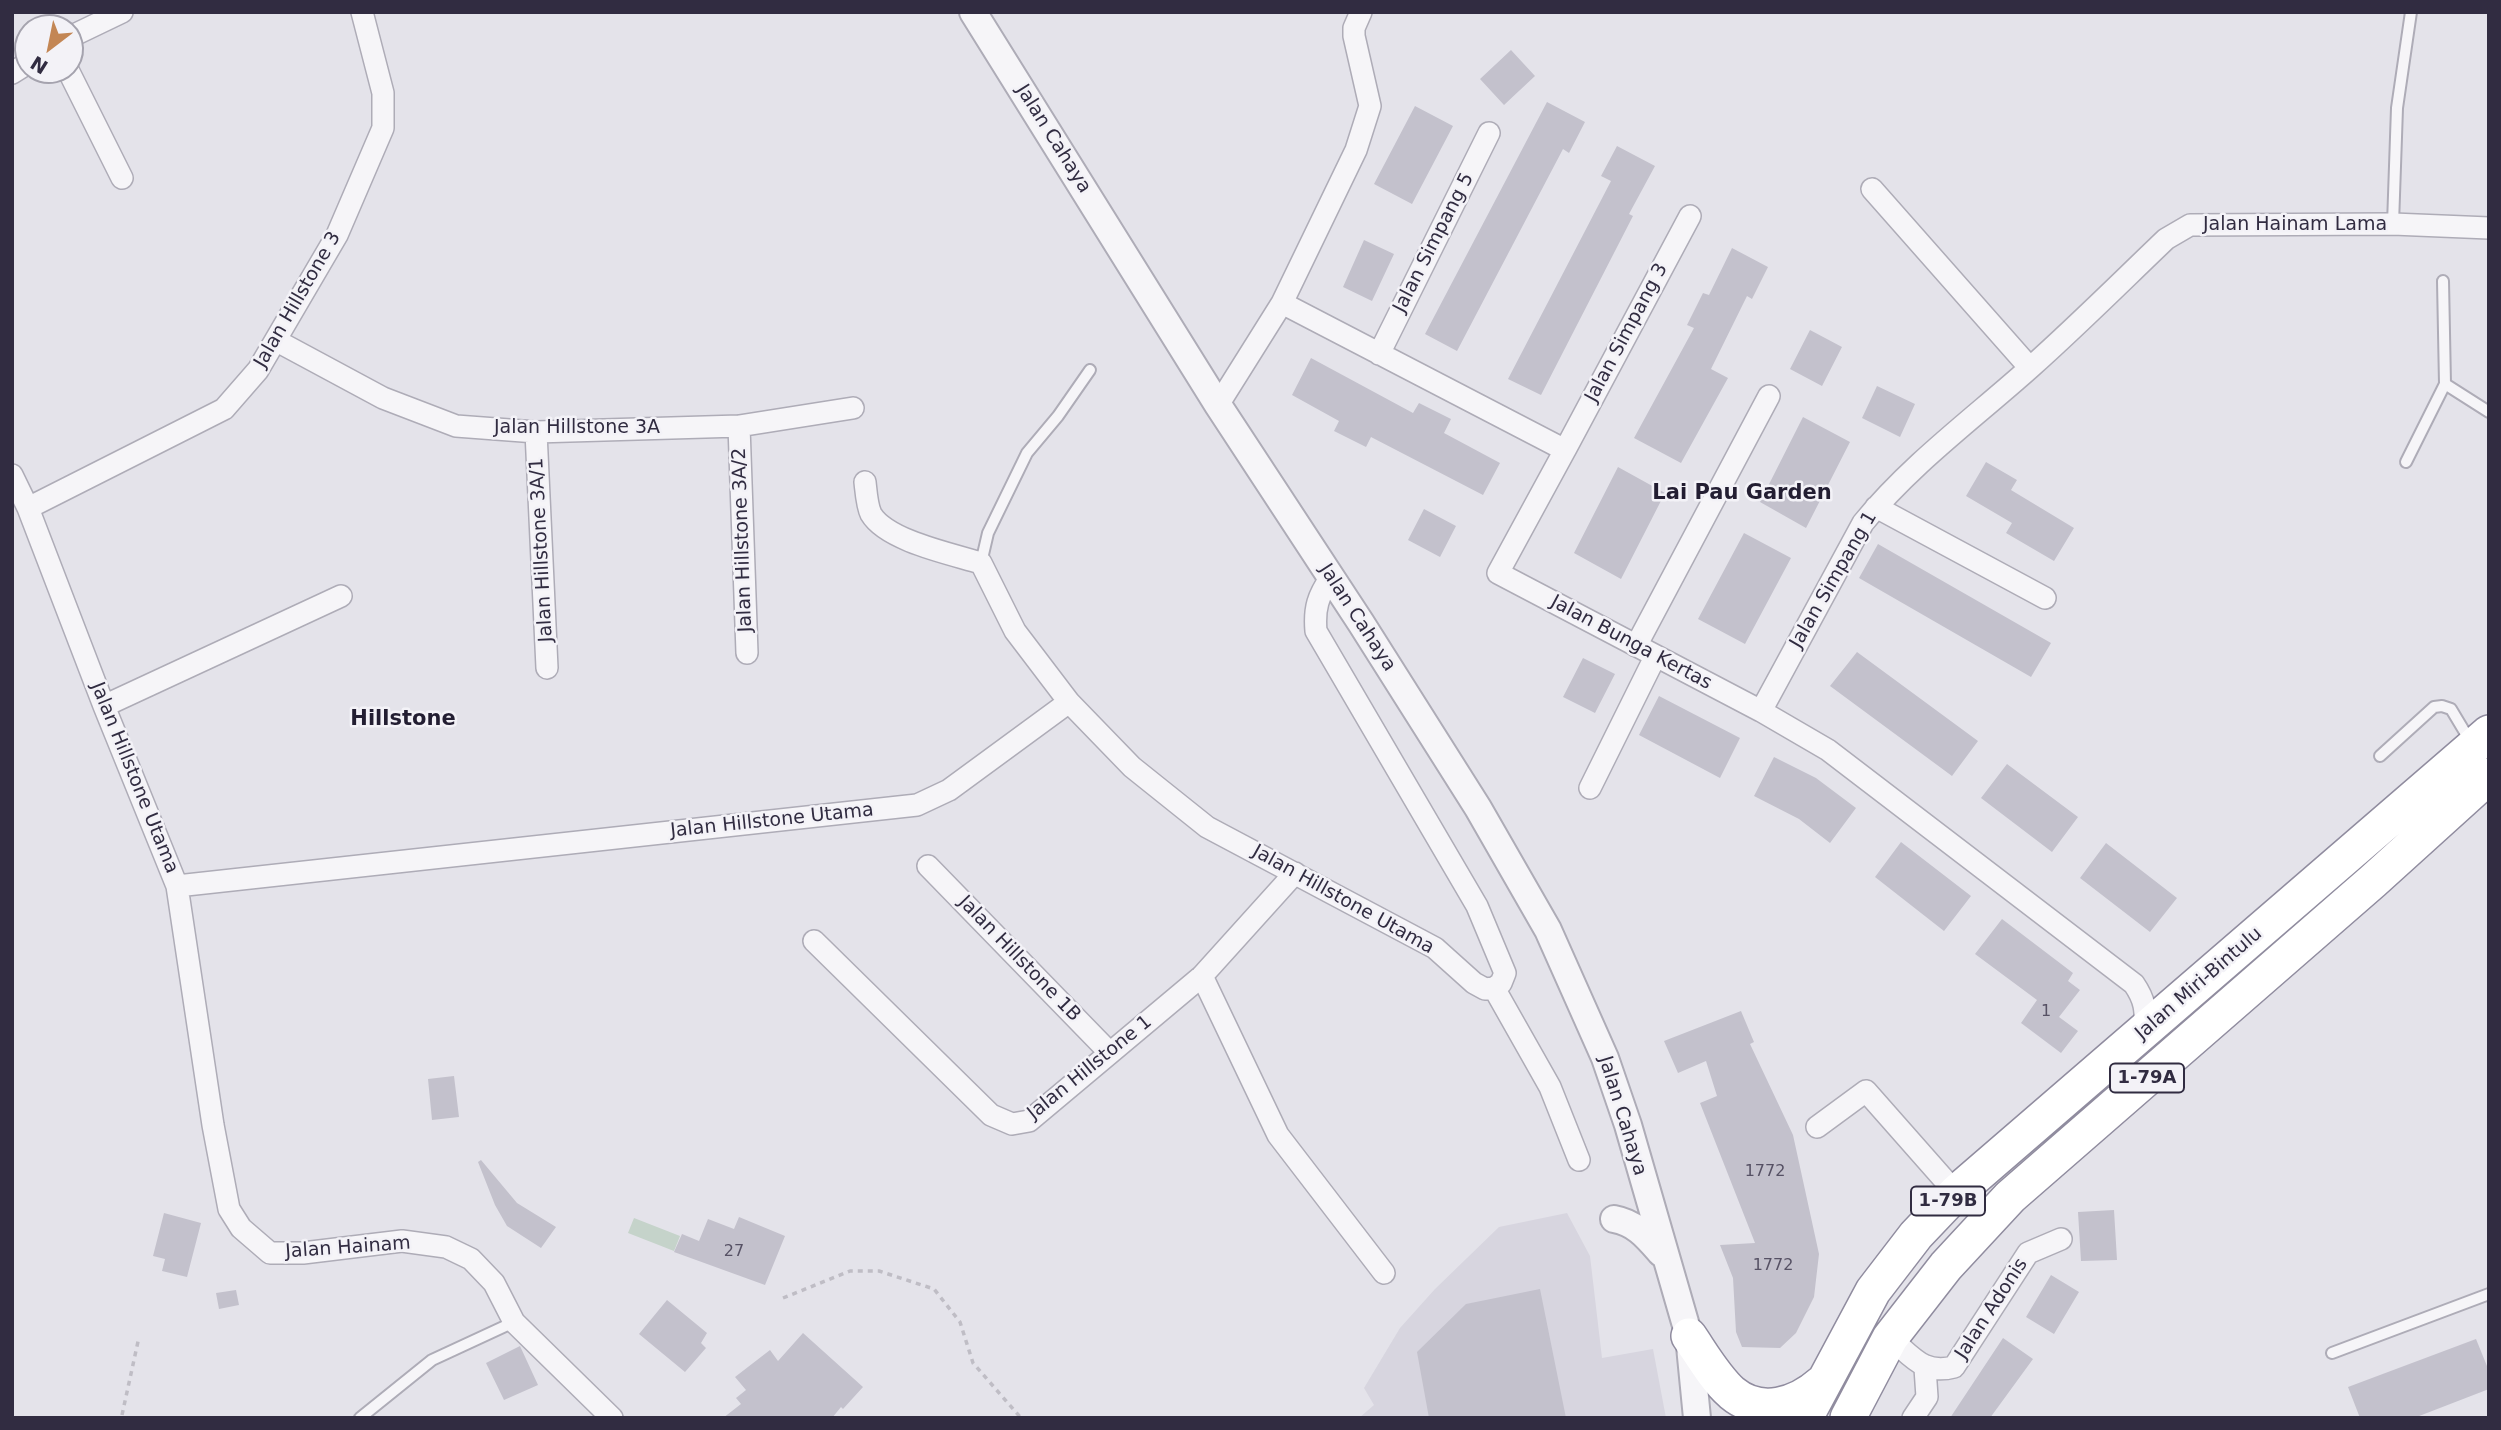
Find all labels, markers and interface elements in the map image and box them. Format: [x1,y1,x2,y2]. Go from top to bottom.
north arrow [14,14,84,84]
text: N [26,52,52,79]
street label: Jalan Cahaya [1011,80,1095,198]
street label: Jalan Simpang 5 [1389,169,1479,317]
street label: Jalan Hainam Lama [2203,214,2387,236]
street label: Jalan Hillstone 3 [250,228,346,372]
street label: Jalan Simpang 3 [1581,260,1673,406]
street label: Jalan Hillstone 3A [494,417,660,439]
street label: Jalan Hillstone 3A/2 [728,447,758,633]
street label: Jalan Hillstone 3A/1 [526,457,558,643]
district label: Lai Pau Garden [1652,481,1832,507]
street label: Jalan Simpang 1 [1786,508,1882,652]
street label: Jalan Cahaya [1314,560,1400,676]
street label: Jalan Bunga Kertas [1547,591,1715,695]
street label: Jalan Hillstone Utama [85,679,183,877]
district label: Hillstone [350,707,456,733]
street label: Jalan Hillstone Utama [669,799,875,843]
street label: Jalan Hillstone Utama [1248,841,1438,959]
street label: Jalan Hillstone 1B [953,891,1085,1027]
street label: Jalan Miri-Bintulu [2131,923,2267,1045]
house number: 1 [2041,1002,2051,1022]
street label: Jalan Hillstone 1 [1023,1011,1157,1125]
street label: Jalan Cahaya [1593,1054,1651,1178]
road number: 1-79A [2110,1064,2184,1092]
house number: 1772 [1745,1162,1785,1182]
road number: 1-79B [1911,1186,1985,1216]
street label: Jalan Hainam [285,1232,411,1264]
house number: 27 [724,1242,744,1262]
street label: Jalan Adonis [1951,1254,2033,1364]
house number: 1772 [1753,1256,1793,1276]

